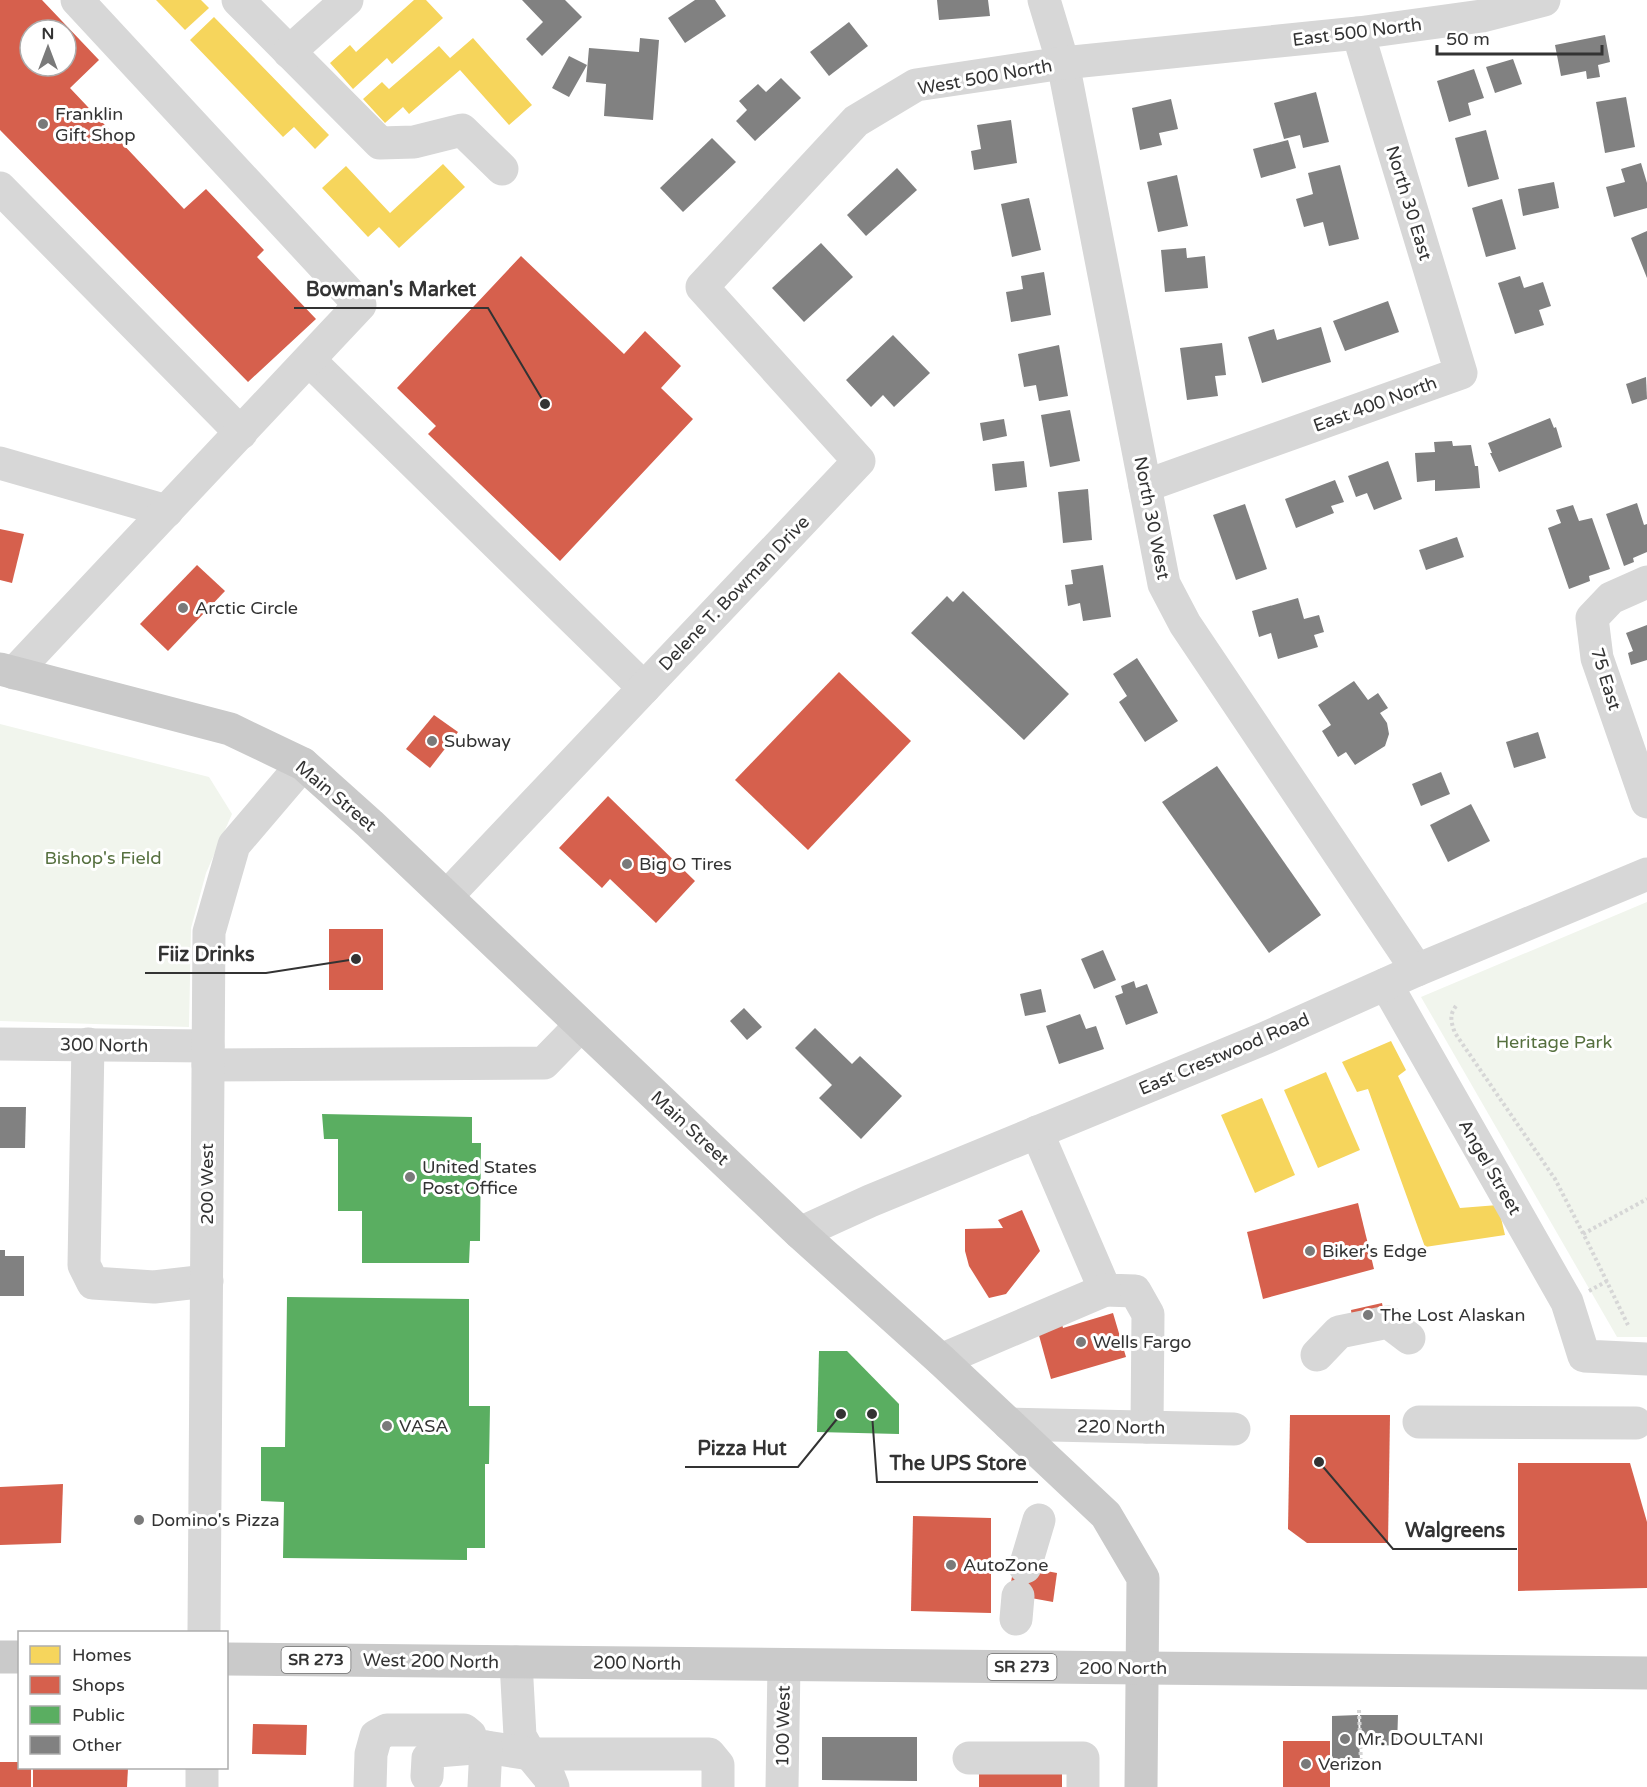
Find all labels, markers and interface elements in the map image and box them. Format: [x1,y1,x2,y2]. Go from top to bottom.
street label: East 500 North [1291,13,1423,51]
north arrow [18,18,78,78]
scale bar [1437,18,1602,56]
text: N [42,24,54,44]
text: 50 m [1446,28,1490,50]
street label: West 500 North [916,54,1054,100]
place label: Franklin Gift Shop [55,103,136,146]
marker: Franklin Gift Shop [36,117,50,131]
street label: North 30 East [1381,143,1437,263]
callout: Bowman's Market [294,270,488,308]
text: Bowman's Market [306,278,477,302]
street label: East 400 North [1310,371,1440,437]
street label: North 30 West [1129,455,1175,582]
street label: Delene T. Bowman Drive [654,511,814,675]
place label: Arctic Circle [195,597,298,619]
marker: Arctic Circle [176,601,190,615]
street label: 75 East [1586,645,1626,713]
place label: Subway [444,730,511,752]
marker: Subway [425,734,439,748]
street label: Main Street [291,756,381,836]
park label: Bishop's Field [44,847,162,869]
place label: Big O Tires [639,853,732,875]
marker: Big O Tires [620,857,634,871]
callout: Fiiz Drinks [145,935,266,973]
text: Fiiz Drinks [157,943,255,967]
street label: East Crestwood Road [1135,1008,1313,1100]
park label: Heritage Park [1496,1031,1612,1053]
street label: 300 North [60,1033,148,1057]
street label: Main Street [646,1086,734,1170]
street label: Angel Street [1454,1115,1526,1219]
street label: 200 West [196,1143,218,1225]
place label: United States Post Office [422,1156,537,1199]
marker: United States Post Office [403,1170,417,1184]
place label: Biker's Edge [1322,1240,1427,1262]
marker: Biker's Edge [1303,1244,1317,1258]
place label: The Lost Alaskan [1380,1304,1525,1326]
marker: The Lost Alaskan [1361,1308,1375,1322]
place label: Wells Fargo [1093,1331,1192,1353]
marker: Wells Fargo [1074,1335,1088,1349]
place label: VASA [399,1415,449,1437]
street label: 220 North [1077,1415,1165,1439]
marker: VASA [380,1419,394,1433]
callout: Pizza Hut [685,1429,798,1467]
text: Pizza Hut [697,1437,787,1461]
callout: The UPS Store [877,1444,1038,1482]
text: The UPS Store [888,1452,1027,1476]
place label: Domino's Pizza [151,1509,280,1531]
callout: Walgreens [1393,1511,1517,1549]
marker: Domino's Pizza [132,1513,146,1527]
text: Walgreens [1405,1519,1505,1543]
place label: AutoZone [963,1554,1048,1576]
marker: AutoZone [944,1558,958,1572]
legend [18,1631,228,1769]
text: Homes [72,1644,132,1666]
road number: SR 273 [282,1647,350,1673]
street label: West 200 North [363,1649,499,1673]
street label: 200 North [593,1651,681,1675]
road number: SR 273 [988,1654,1056,1680]
street label: 200 North [1079,1657,1167,1679]
text: Shops [72,1674,125,1696]
street label: 100 West [771,1685,795,1767]
text: Public [72,1704,125,1726]
place label: Mr. DOULTANI [1357,1728,1484,1750]
marker: Mr. DOULTANI [1338,1732,1352,1746]
text: Other [72,1734,122,1756]
place label: Verizon [1318,1753,1382,1775]
marker: Verizon [1299,1757,1313,1771]

